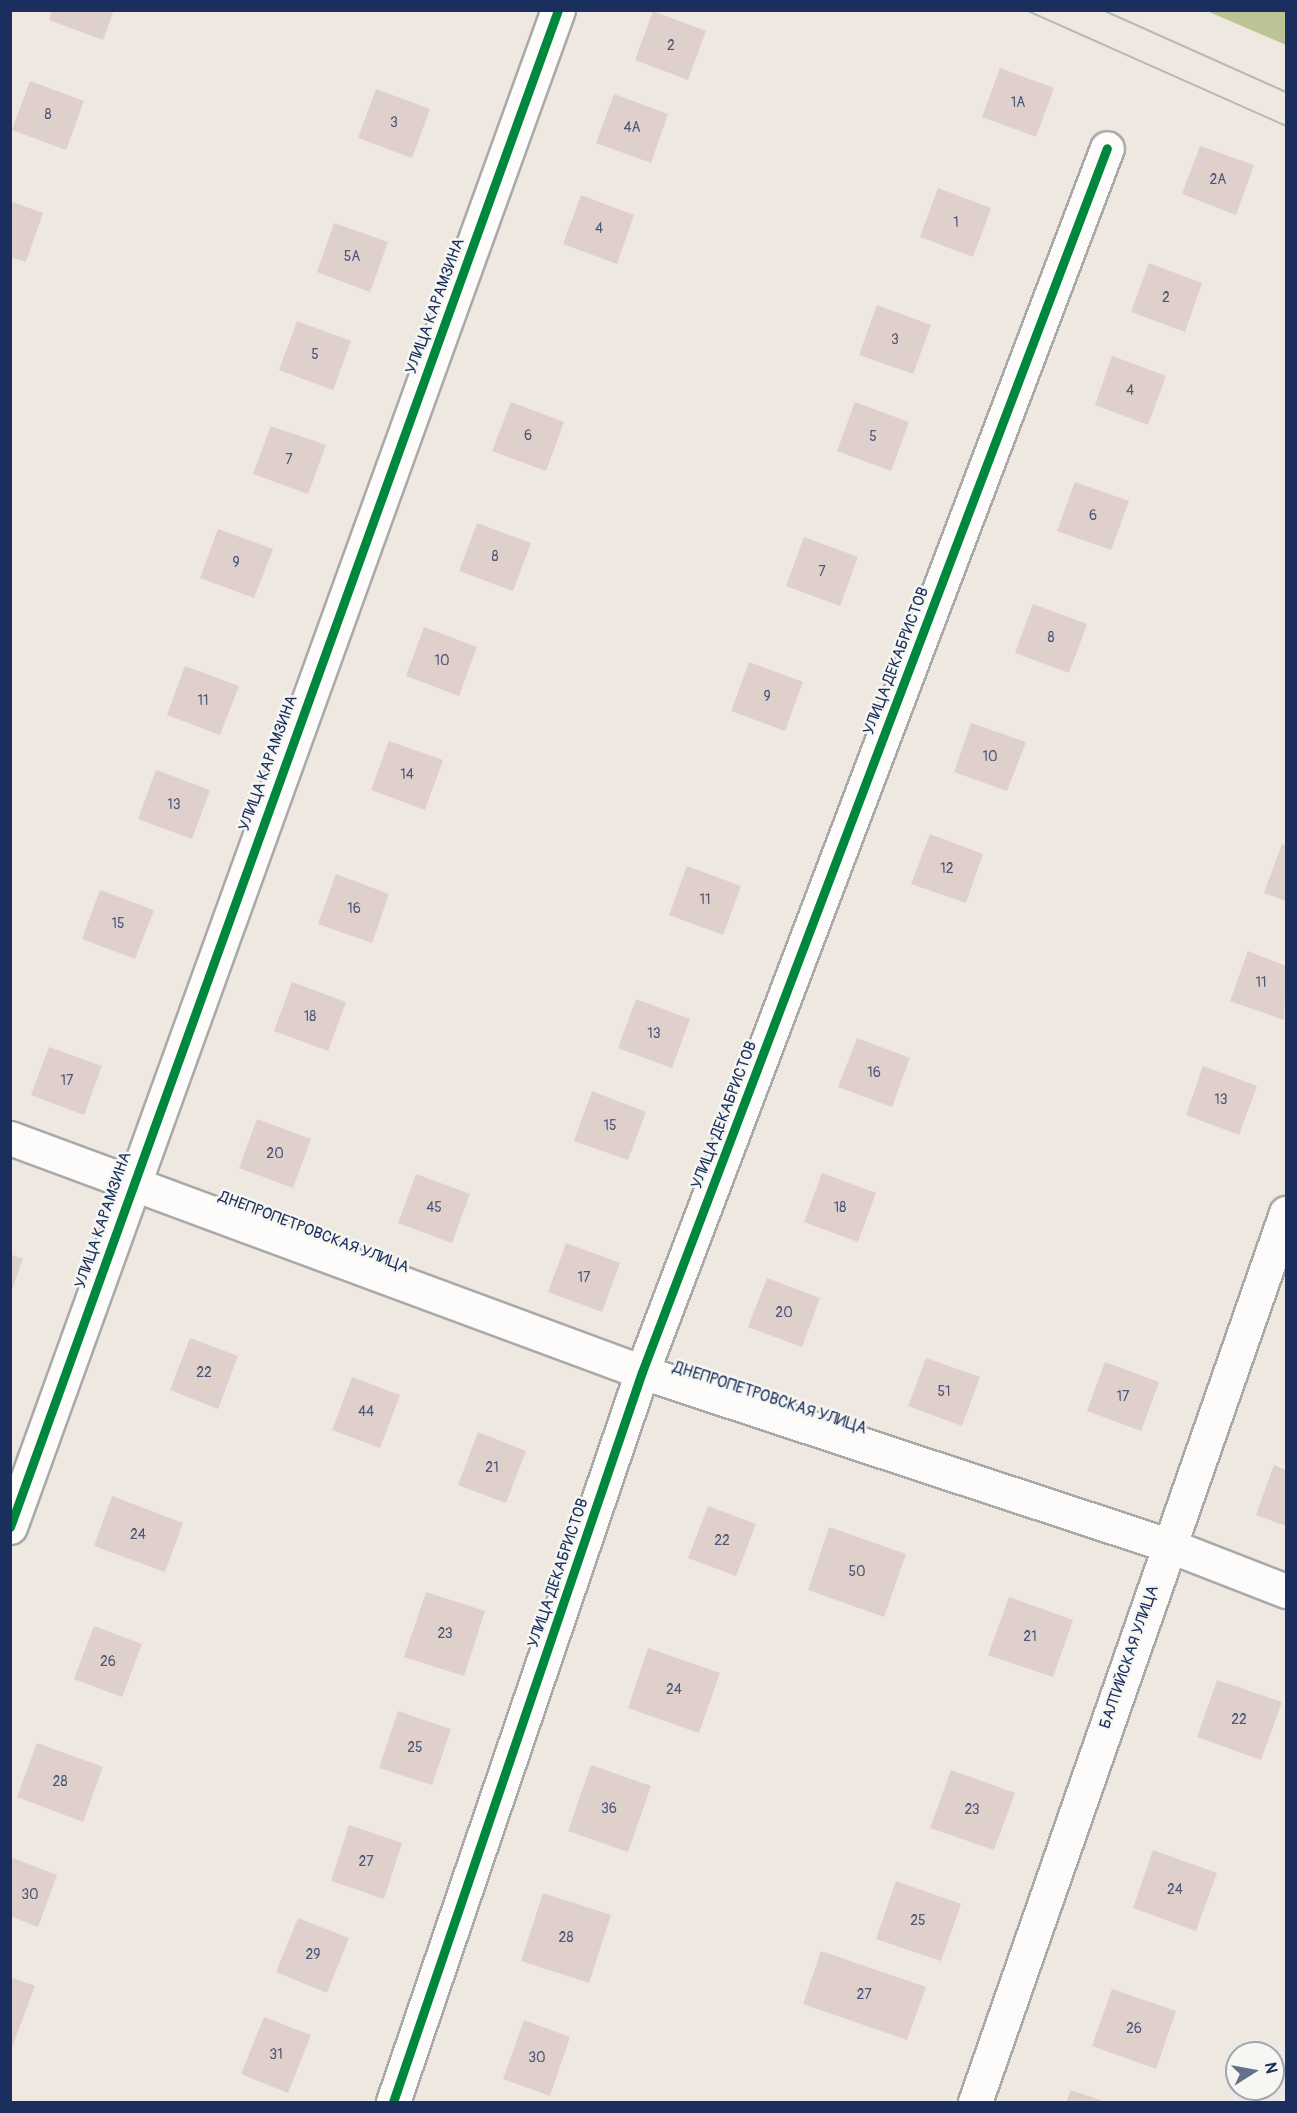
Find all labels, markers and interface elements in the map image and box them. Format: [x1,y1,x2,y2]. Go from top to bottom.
house number: 2 [667,38,675,54]
house number: 1А [1011,95,1025,111]
house number: 8 [44,107,52,123]
house number: 3 [390,115,398,131]
house number: 4А [623,120,641,136]
house number: 2А [1210,172,1226,188]
house number: 1 [953,215,959,231]
house number: 4 [595,221,603,237]
street label: УЛИЦА КАРАМЗИНА [401,235,469,377]
house number: 5А [344,249,360,265]
house number: 2 [1162,290,1170,306]
house number: 3 [891,332,899,348]
house number: 5 [311,347,319,363]
house number: 4 [1126,383,1134,399]
house number: 6 [524,428,532,444]
house number: 5 [869,429,877,445]
house number: 7 [285,452,293,468]
house number: 6 [1089,508,1097,524]
house number: 8 [491,549,499,565]
house number: 9 [232,555,240,571]
house number: 7 [818,564,826,580]
street label: УЛИЦА ДЕКАБРИСТОВ [859,584,933,738]
house number: 8 [1047,630,1055,646]
house number: 10 [434,653,450,669]
house number: 9 [763,689,771,705]
street label: УЛИЦА КАРАМЗИНА [234,692,302,834]
house number: 11 [198,693,208,709]
house number: 10 [982,749,998,765]
house number: 14 [400,767,414,783]
house number: 13 [167,797,181,813]
house number: 12 [940,861,954,877]
house number: 11 [700,892,710,908]
house number: 16 [347,901,361,917]
house number: 15 [111,916,125,932]
house number: 11 [1256,975,1266,991]
house number: 18 [304,1009,316,1025]
house number: 13 [647,1026,661,1042]
street label: УЛИЦА ДЕКАБРИСТОВ [687,1038,761,1192]
house number: 16 [867,1065,881,1081]
house number: 17 [61,1073,73,1089]
house number: 13 [1214,1092,1228,1108]
house number: 15 [603,1118,617,1134]
house number: 20 [266,1146,284,1162]
street label: УЛИЦА КАРАМЗИНА [71,1149,135,1291]
street label: ДНЕПРОПЕТРОВСКАЯ УЛИЦА [216,1187,412,1277]
house number: 45 [426,1200,442,1216]
house number: 18 [834,1200,846,1216]
house number: 17 [578,1270,590,1286]
house number: 20 [775,1305,793,1321]
street label: ДНЕПРОПЕТРОВСКАЯ УЛИЦА [671,1358,869,1438]
house number: 22 [196,1365,212,1381]
house number: 51 [937,1384,951,1400]
house number: 17 [1117,1389,1129,1405]
house number: 44 [358,1404,374,1420]
house number: 21 [485,1460,499,1476]
street label: УЛИЦА ДЕКАБРИСТОВ [523,1496,593,1650]
house number: 24 [130,1527,146,1543]
house number: 22 [714,1533,730,1549]
house number: 50 [848,1564,866,1580]
street label: БАЛТИЙСКАЯ УЛИЦА [1095,1583,1163,1731]
house number: 23 [437,1626,453,1642]
house number: 21 [1023,1629,1037,1645]
house number: 26 [100,1654,116,1670]
house number: 24 [666,1682,682,1698]
house number: 22 [1231,1712,1247,1728]
house number: 25 [407,1740,423,1756]
house number: 28 [53,1774,67,1790]
house number: 36 [601,1801,617,1817]
house number: 23 [964,1802,980,1818]
house number: 27 [358,1854,374,1870]
house number: 24 [1167,1882,1183,1898]
house number: 30 [21,1887,39,1903]
house number: 25 [910,1913,926,1929]
house number: 28 [559,1930,573,1946]
house number: 29 [305,1947,321,1963]
house number: 27 [856,1987,872,2003]
house number: 26 [1126,2021,1142,2037]
north arrow [1225,2041,1285,2101]
house number: 31 [269,2047,283,2063]
house number: 30 [528,2050,546,2066]
text: N [1260,2061,1282,2075]

